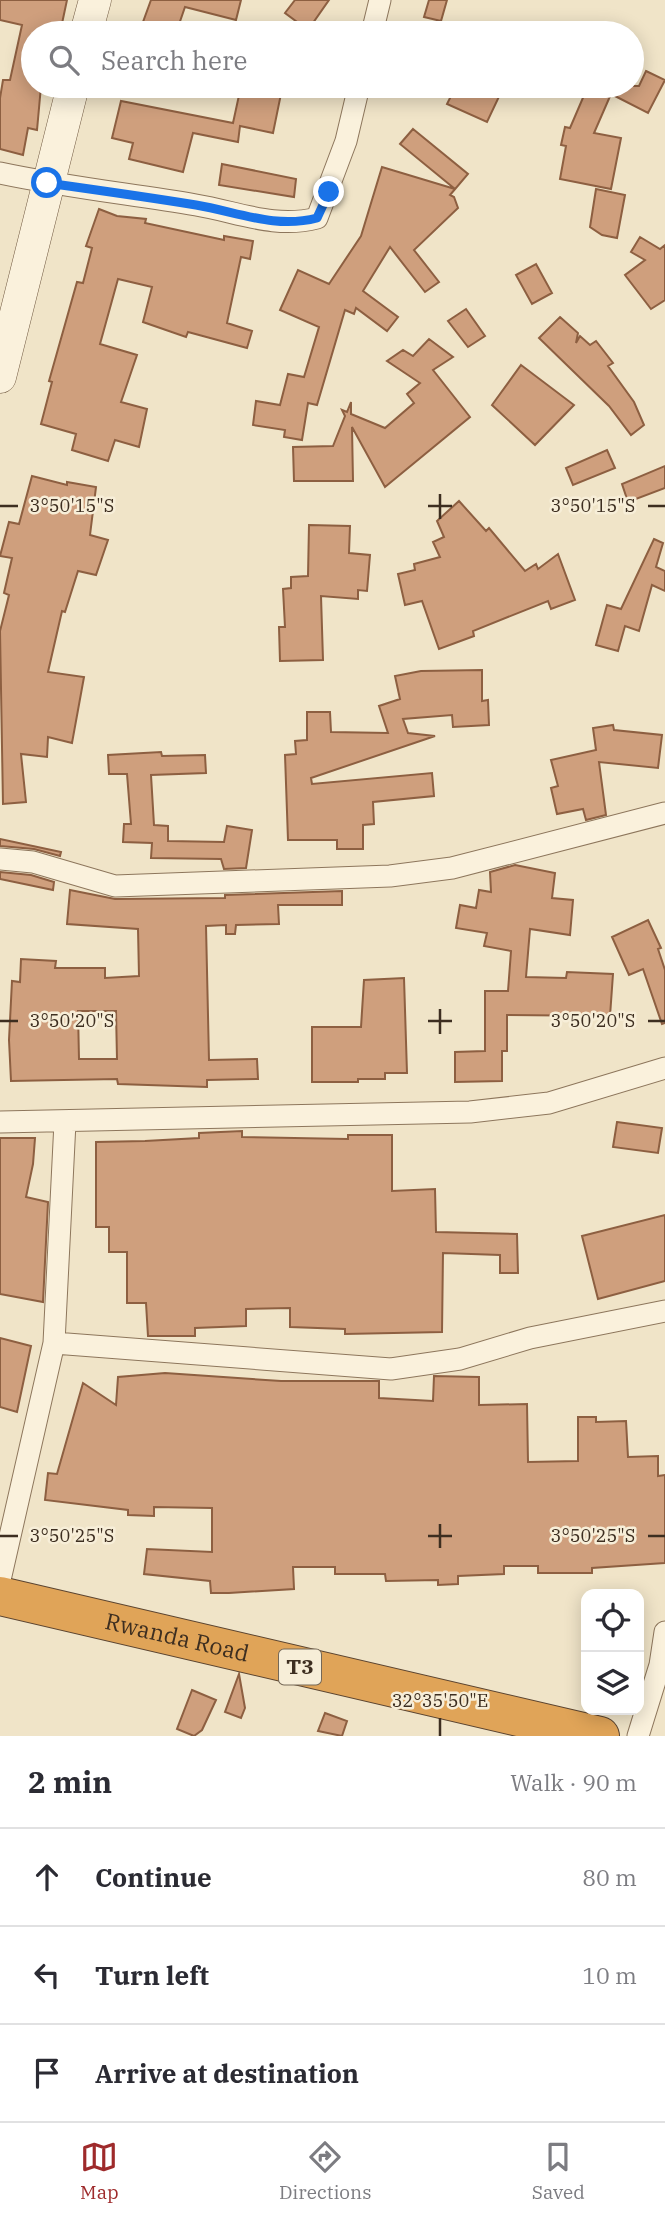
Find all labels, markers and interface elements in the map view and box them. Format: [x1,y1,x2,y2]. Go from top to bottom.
search box [21,21,644,98]
icon: search [45,41,83,79]
text: Search here [101,43,247,77]
route start [31,167,62,198]
route end [313,176,344,207]
text: 3°50'15"S [30,494,114,517]
text: 3°50'15"S [551,494,635,517]
text: 3°50'20"S [30,1009,114,1032]
text: 3°50'20"S [551,1009,635,1032]
text: 3°50'25"S [30,1524,114,1547]
text: 3°50'25"S [551,1524,635,1547]
map controls [581,1589,644,1715]
button: locate [581,1589,644,1652]
street label: Rwanda Road [102,1605,252,1668]
road number: T3 [279,1650,321,1684]
button: layers [581,1652,644,1715]
text: 32°35'50"E [392,1689,488,1712]
text: 2 min [28,1762,112,1801]
text: Walk · 90 m [510,1767,637,1797]
icon: ahead [28,1858,66,1896]
text: Continue [95,1860,212,1894]
text: 80 m [582,1862,637,1892]
icon: left [28,1956,66,1994]
text: Turn left [95,1958,209,1992]
text: 10 m [582,1960,637,1990]
icon: arrive [28,2054,66,2092]
text: Arrive at destination [95,2056,359,2090]
tab: Map [80,2138,119,2204]
tab: Directions [279,2138,372,2204]
tab: Saved [532,2138,585,2204]

